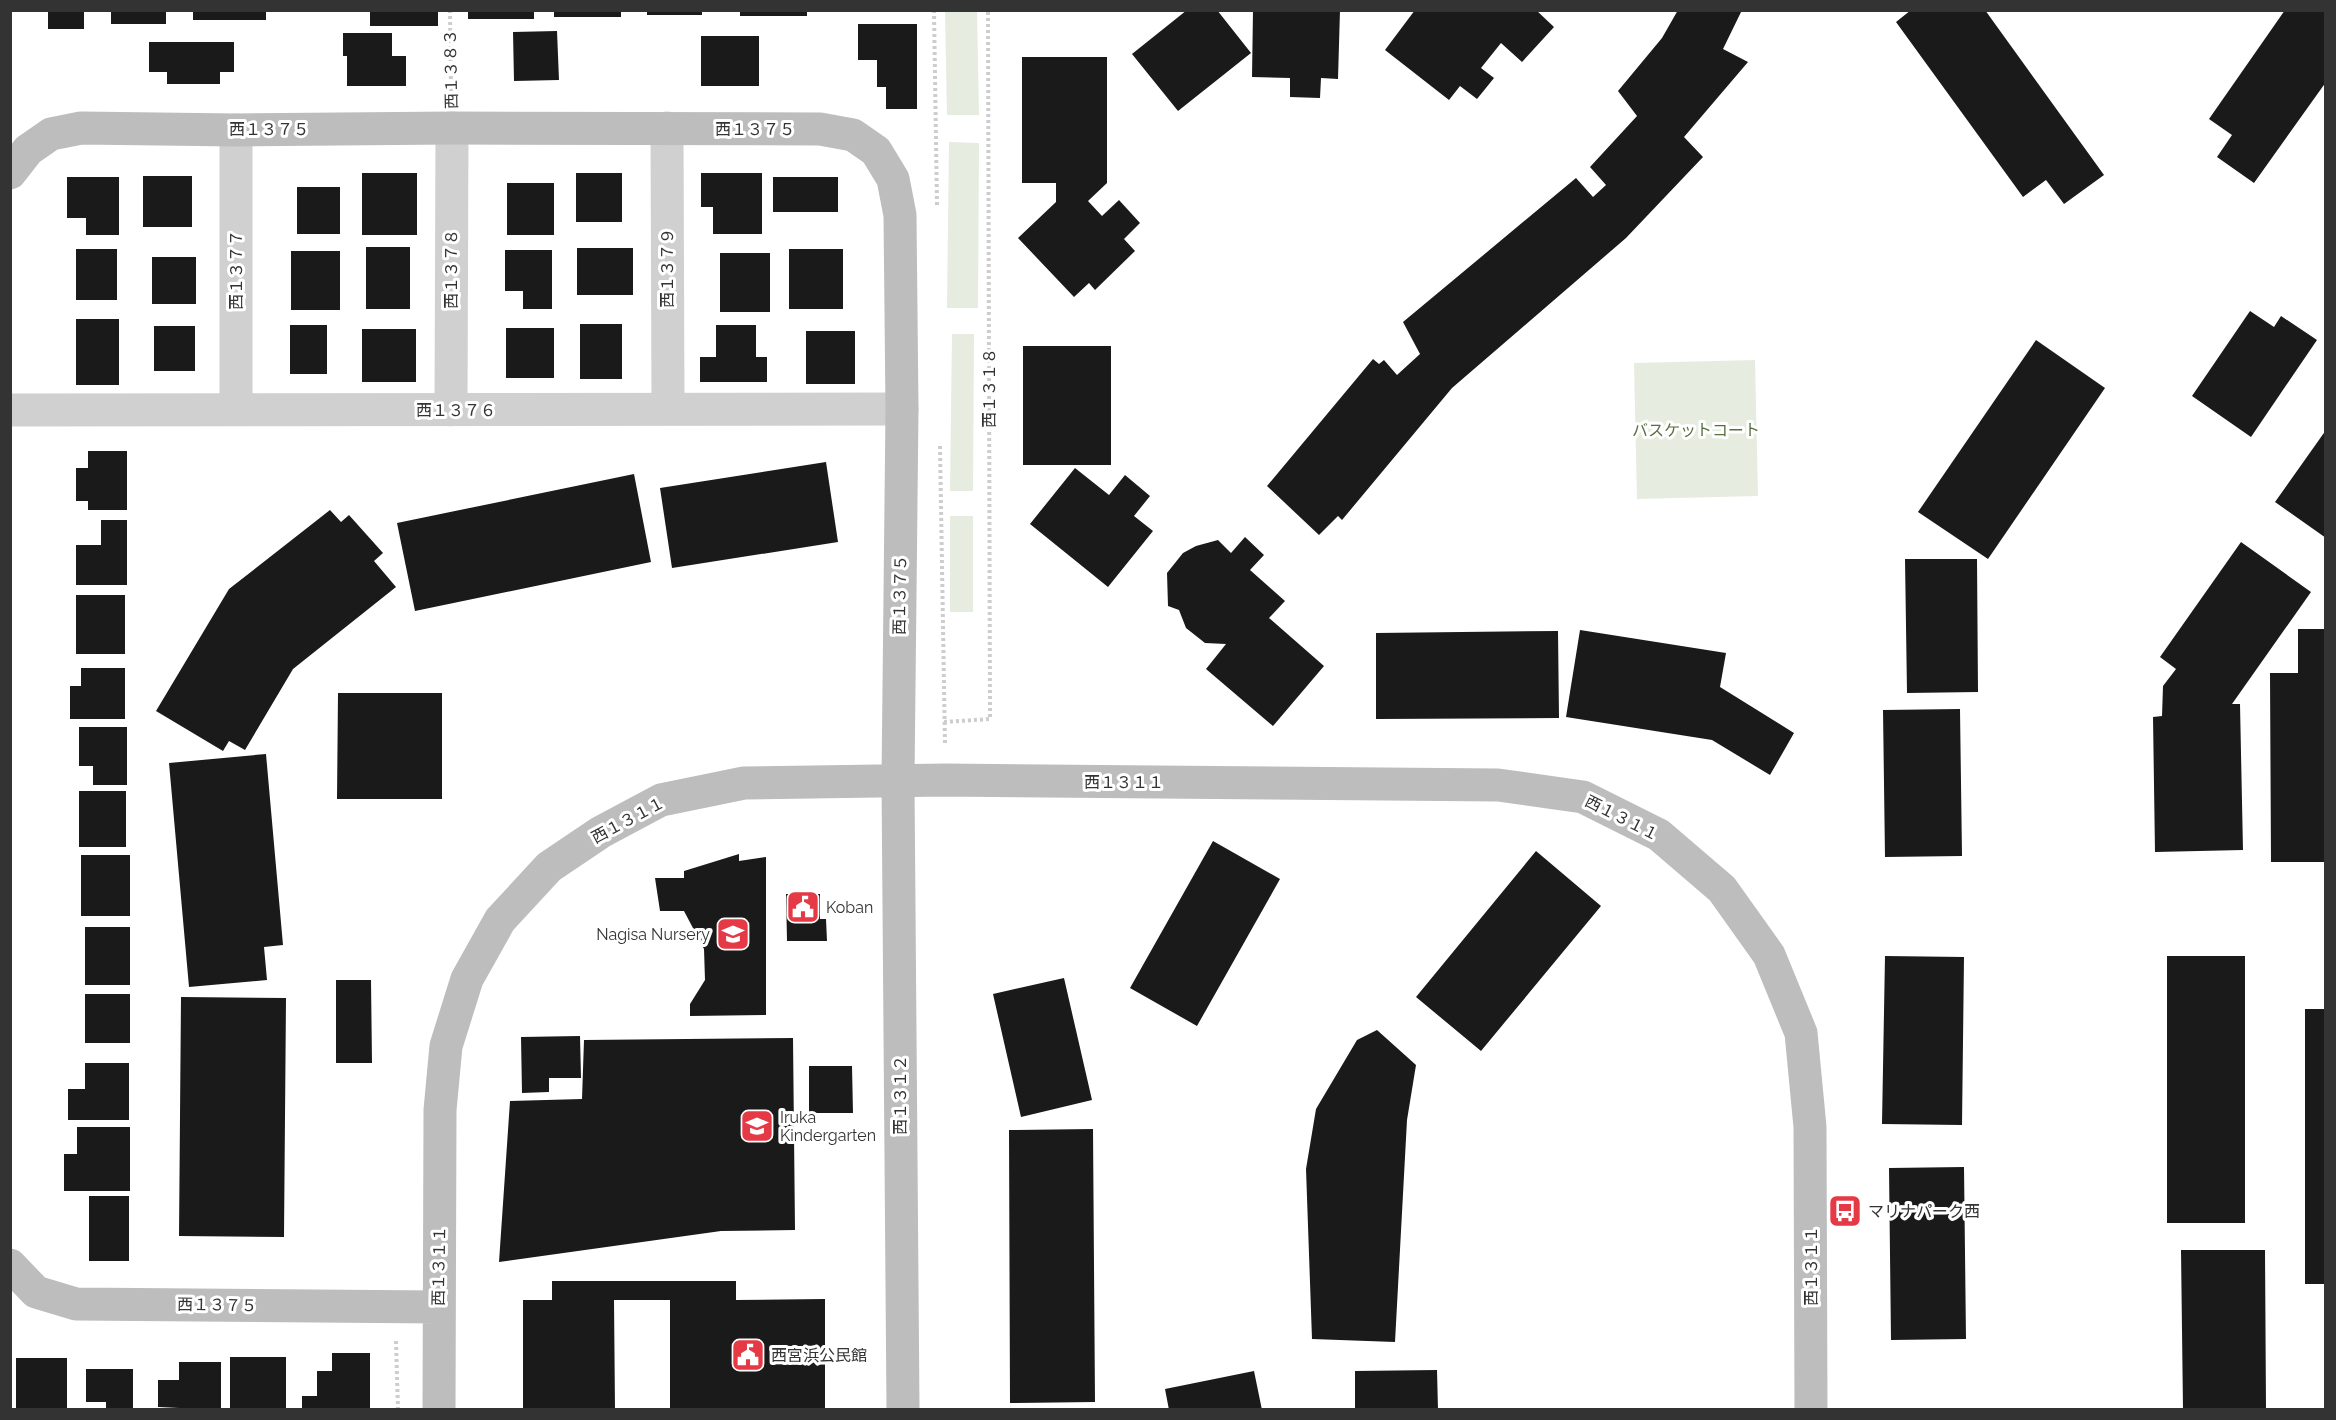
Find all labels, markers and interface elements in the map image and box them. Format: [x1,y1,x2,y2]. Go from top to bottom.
street label: 西１３８３ [441,29,461,109]
street label: 西１３７５ [229,120,309,139]
street label: 西１３７５ [715,120,795,139]
street label: 西１３７９ [658,228,677,308]
street label: 西１３７８ [442,229,461,309]
street label: 西１３７７ [227,230,246,310]
street label: 西１３１８ [980,348,999,428]
street label: 西１３７６ [416,401,496,420]
park label: バスケットコート [1632,421,1760,440]
street label: 西１３７５ [890,555,910,635]
street label: 西１３１１ [1084,773,1164,792]
street label: 西１３１１ [1582,791,1662,845]
street label: 西１３１１ [588,793,668,847]
public building icon: Koban [785,889,821,925]
place label: Koban [826,898,873,917]
school or university icon: Nagisa Nursery [715,916,751,952]
place label: Nagisa Nursery [596,925,710,944]
street label: 西１３１２ [891,1055,910,1135]
school or university icon: Iruka Kindergarten [739,1108,775,1144]
place label: Iruka Kindergarten [780,1108,876,1145]
bus stop icon: マリナパーク西 [1827,1193,1863,1229]
place label: マリナパーク西 [1868,1202,1980,1221]
street label: 西１３１１ [429,1226,449,1306]
street label: 西１３１１ [1802,1226,1821,1306]
street label: 西１３７５ [177,1295,257,1315]
public building icon: 西宮浜公民館 [730,1337,766,1373]
place label: 西宮浜公民館 [771,1346,867,1365]

